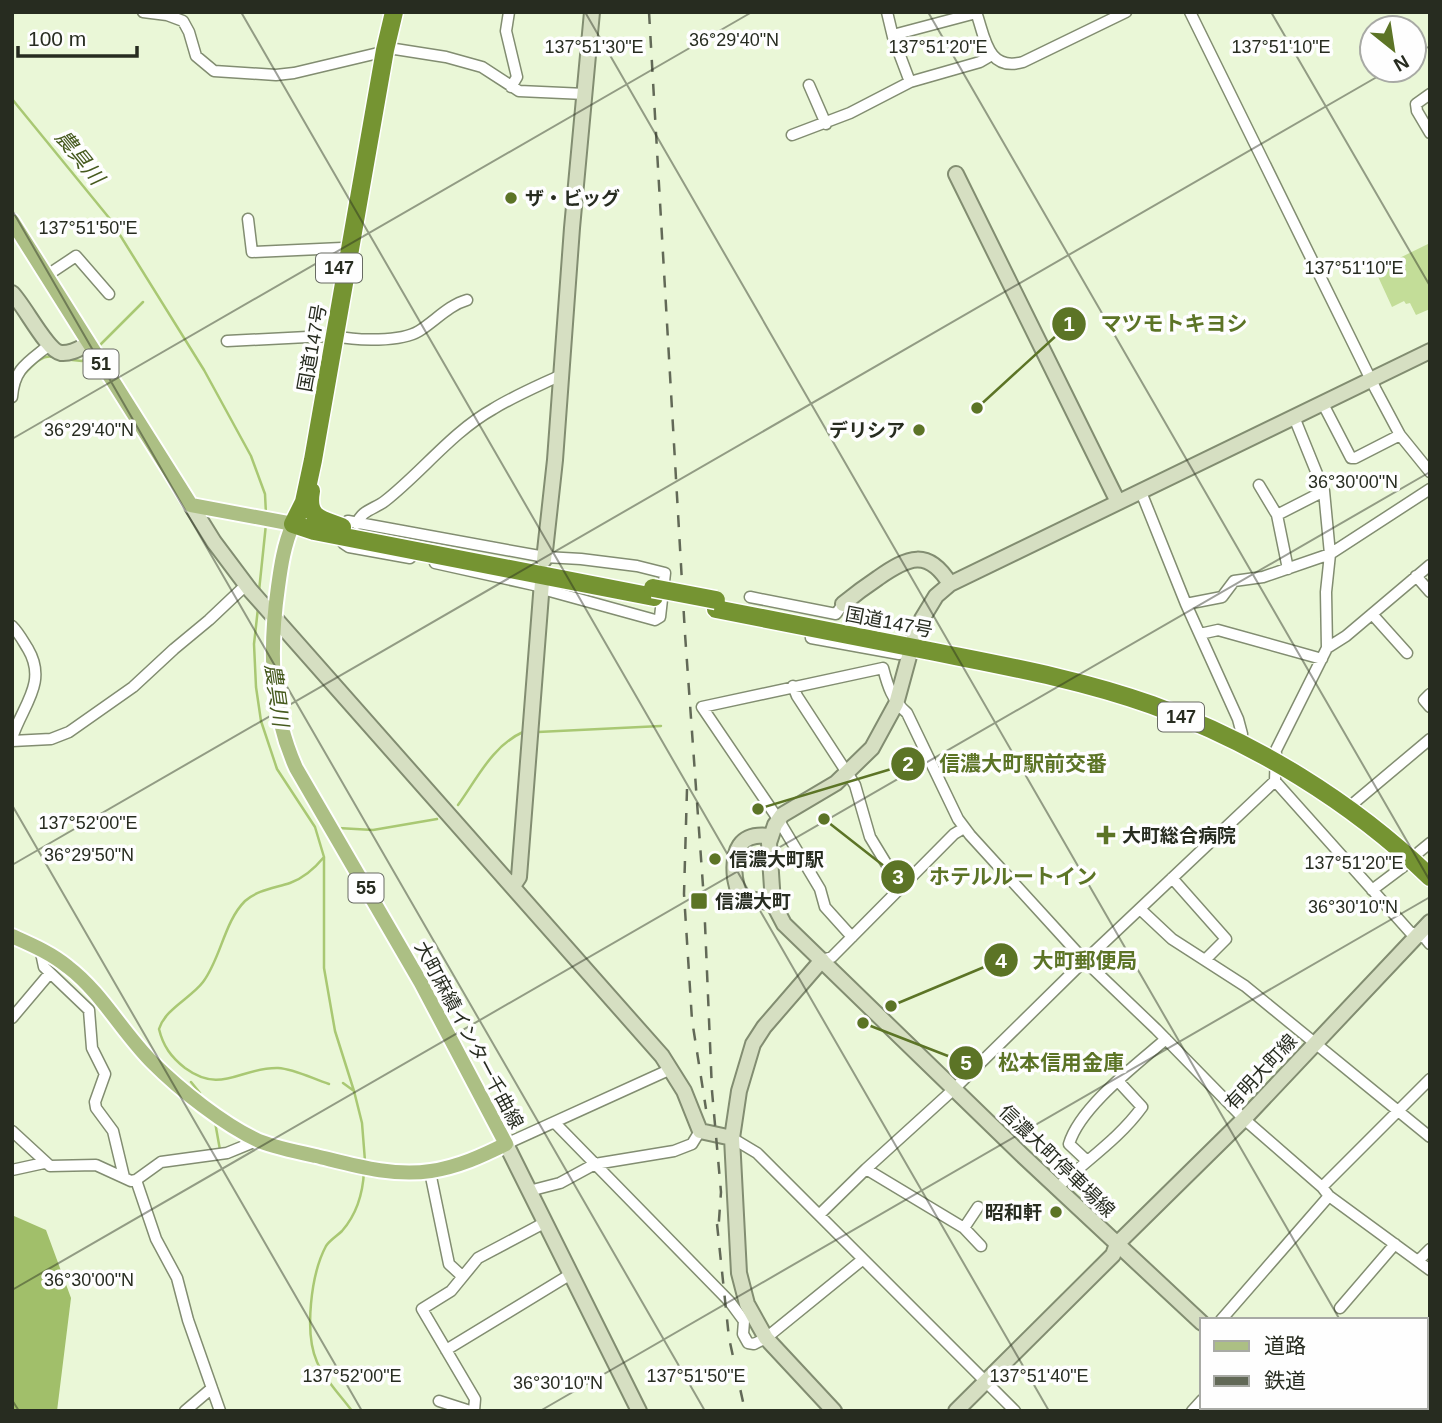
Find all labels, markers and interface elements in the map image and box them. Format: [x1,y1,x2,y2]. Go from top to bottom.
scale bar [18,14,136,58]
north arrow [1358,14,1428,84]
text: 100 m [28,27,86,50]
text: 36°29'40"N [689,30,779,50]
text: 137°51'30"E [544,37,644,57]
text: 137°51'20"E [888,37,988,57]
text: 137°51'10"E [1231,37,1331,57]
text: N [1390,51,1412,76]
water label: 農具川 [51,125,110,190]
place label: ザ・ビッグ [525,188,620,209]
marker: ザ・ビッグ [503,190,519,206]
text: 137°51'50"E [38,218,138,238]
road number: 147 [316,254,362,282]
text: 137°51'10"E [1304,258,1404,278]
street label: 国道147号 [294,302,330,394]
callout: マツモトキヨシ [1051,303,1261,345]
text: 1 [1063,312,1075,335]
text: マツモトキヨシ [1101,312,1248,335]
road number: 51 [84,350,119,378]
text: 36°29'40"N [44,420,134,440]
place label: デリシア [829,420,905,441]
marker: デリシア [911,422,927,438]
text: 36°30'00"N [1308,472,1398,492]
street label: 国道147号 [843,603,935,641]
water label: 農具川 [261,662,293,730]
road number: 147 [1158,702,1204,732]
callout: 信濃大町駅前交番 [890,743,1121,785]
text: 2 [902,752,914,775]
text: 信濃大町駅前交番 [939,752,1107,775]
text: 137°52'00"E [38,813,138,833]
marker: 大町総合病院 [1096,825,1116,845]
place label: 大町総合病院 [1122,825,1236,846]
text: 36°29'50"N [44,845,134,865]
place label: 信濃大町駅 [729,849,824,870]
marker: 信濃大町駅 [707,851,723,867]
text: 137°51'20"E [1304,853,1404,873]
callout: ホテルルートイン [880,856,1111,898]
text: 3 [892,865,904,888]
text: ホテルルートイン [929,865,1097,888]
road number: 55 [348,874,384,903]
marker: 信濃大町 [689,891,709,911]
place label: 信濃大町 [715,891,791,912]
text: 36°30'10"N [1308,897,1398,917]
street label: 大町麻績インター千曲線 [411,938,527,1132]
callout: 大町郵便局 [983,939,1151,981]
text: 4 [995,949,1007,972]
text: 大町郵便局 [1033,949,1138,972]
street label: 有明大町線 [1221,1030,1301,1114]
callout: 松本信用金庫 [949,1042,1138,1084]
text: 5 [960,1051,972,1074]
text: 松本信用金庫 [998,1051,1124,1074]
street label: 信濃大町停車場線 [995,1101,1119,1221]
place label: 昭和軒 [985,1202,1042,1223]
marker: 昭和軒 [1048,1204,1064,1220]
text: 36°30'00"N [44,1270,134,1290]
legend [1200,1318,1428,1409]
text: 道路 [1264,1334,1306,1357]
text: 137°52'00"E [302,1366,402,1386]
text: 137°51'50"E [646,1366,746,1386]
text: 137°51'40"E [989,1366,1089,1386]
text: 鉄道 [1264,1369,1306,1392]
text: 36°30'10"N [513,1373,603,1393]

